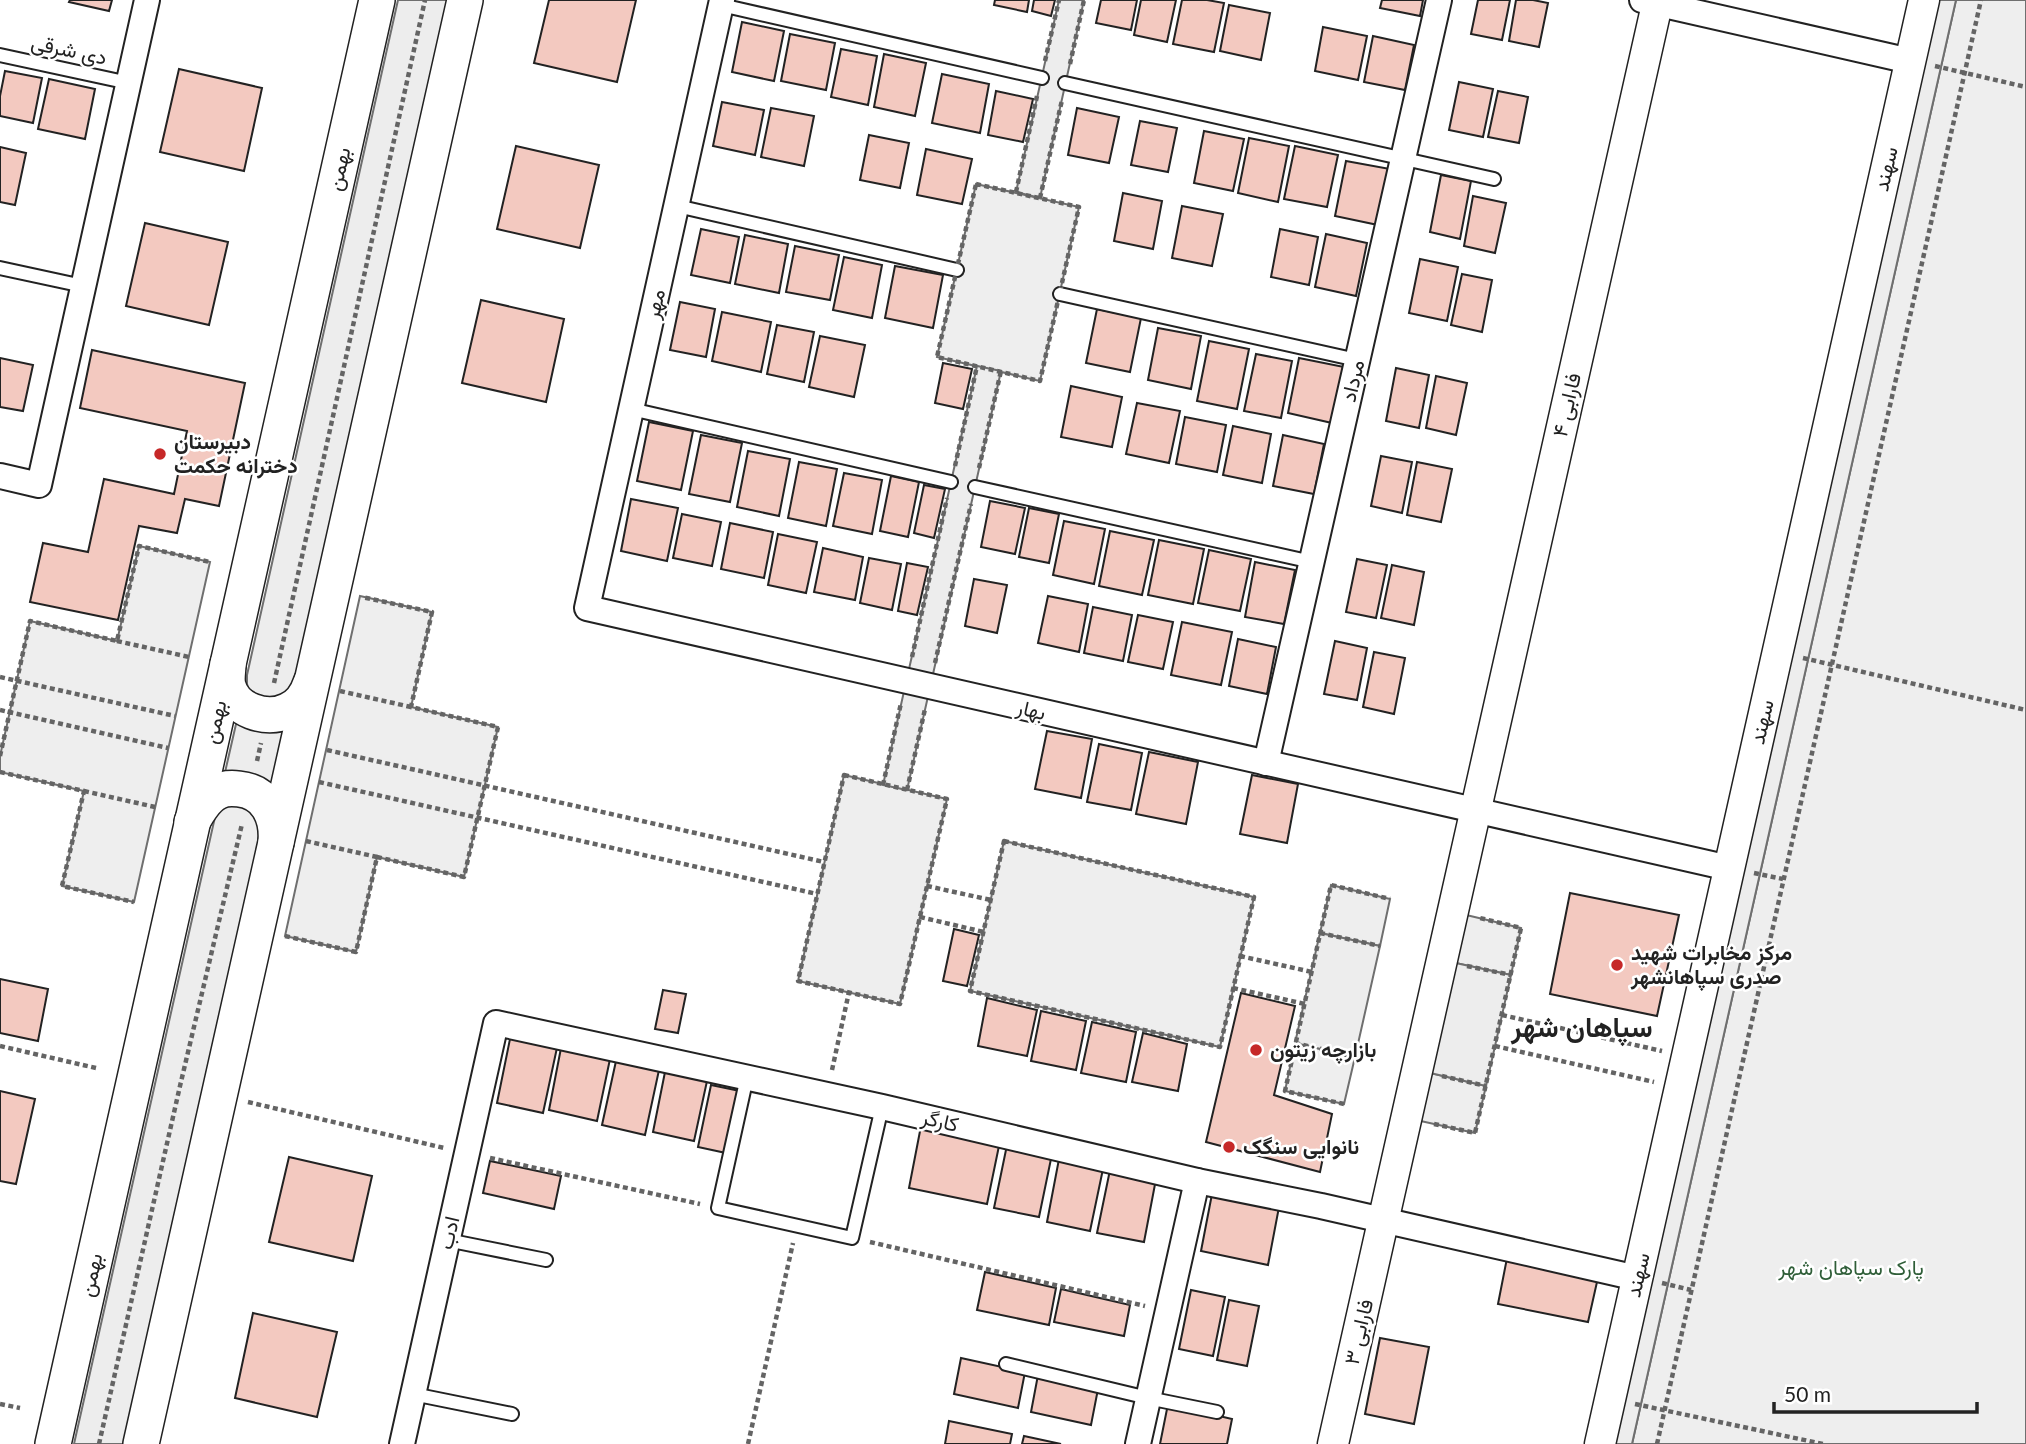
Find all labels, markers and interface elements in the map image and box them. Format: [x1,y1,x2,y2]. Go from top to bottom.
street label: دی شرقی [29,28,109,71]
street label: بهمن [320,144,357,193]
street label: سهند [1867,144,1904,194]
street label: مهر [638,286,671,322]
street label: مرداد [1335,357,1370,405]
street label: فارابی ۴ [1546,370,1587,440]
place label: دبیرستان دخترانه حکمت [174,428,298,479]
marker: دبیرستان دخترانه حکمت [152,446,168,462]
street label: بهار [1013,693,1048,726]
street label: بهمن [196,697,233,746]
street label: سهند [1743,697,1780,747]
place label: مرکز مخابرات شهید صدری سپاهانشهر [1630,939,1792,991]
marker: مرکز مخابرات شهید صدری سپاهانشهر [1609,957,1625,973]
district label: سپاهان شهر [1510,1009,1653,1047]
place label: بازارچه زیتون [1270,1036,1376,1064]
marker: بازارچه زیتون [1248,1042,1264,1058]
street label: کارگر [918,1103,961,1138]
place label: نانوایی سنگک [1243,1133,1359,1160]
marker: نانوایی سنگک [1221,1139,1237,1155]
street label: ادب [432,1214,464,1252]
street label: بهمن [72,1250,109,1299]
street label: سهند [1619,1250,1656,1300]
park label: پارک سپاهان شهر [1777,1254,1924,1282]
street label: فارابی ۳ [1338,1296,1379,1367]
scale bar [1774,1370,1977,1414]
text: 50 m [1784,1381,1831,1406]

